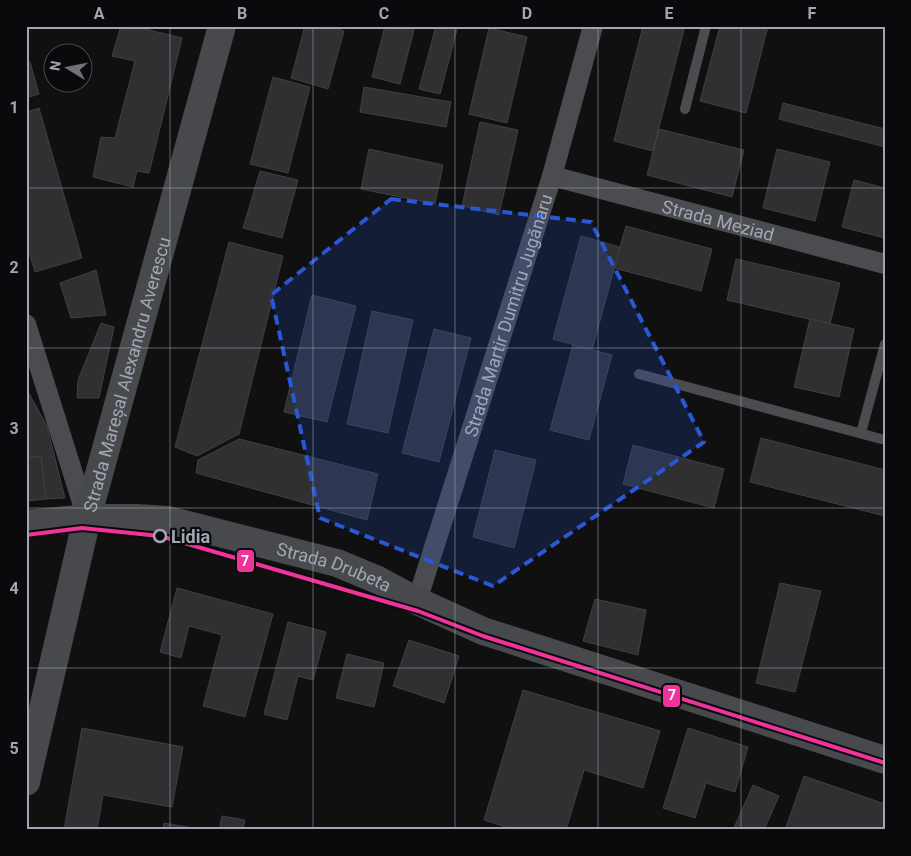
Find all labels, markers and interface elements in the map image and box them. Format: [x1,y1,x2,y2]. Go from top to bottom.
text: A [94,4,105,23]
text: B [237,4,247,23]
text: C [379,4,389,23]
text: D [522,4,532,23]
text: E [665,4,674,23]
text: F [808,4,817,23]
north arrow [42,42,92,92]
text: N [46,59,64,72]
text: 1 [9,98,19,117]
street label: Strada Martir Dumitru Jugănaru [459,191,556,439]
street label: Strada Meziad [660,195,777,245]
street label: Strada Mareșal Alexandru Averescu [79,234,174,514]
text: 2 [9,258,19,277]
text: 3 [9,419,19,438]
place label: Lidia [171,526,210,547]
marker: Lidia [153,529,167,543]
street label: Strada Drubeta [275,538,395,596]
line badge: 7 [236,549,255,573]
text: 7 [241,553,249,569]
text: 4 [9,579,19,598]
line badge: 7 [662,684,681,708]
text: 7 [668,687,676,703]
text: 5 [9,739,19,758]

